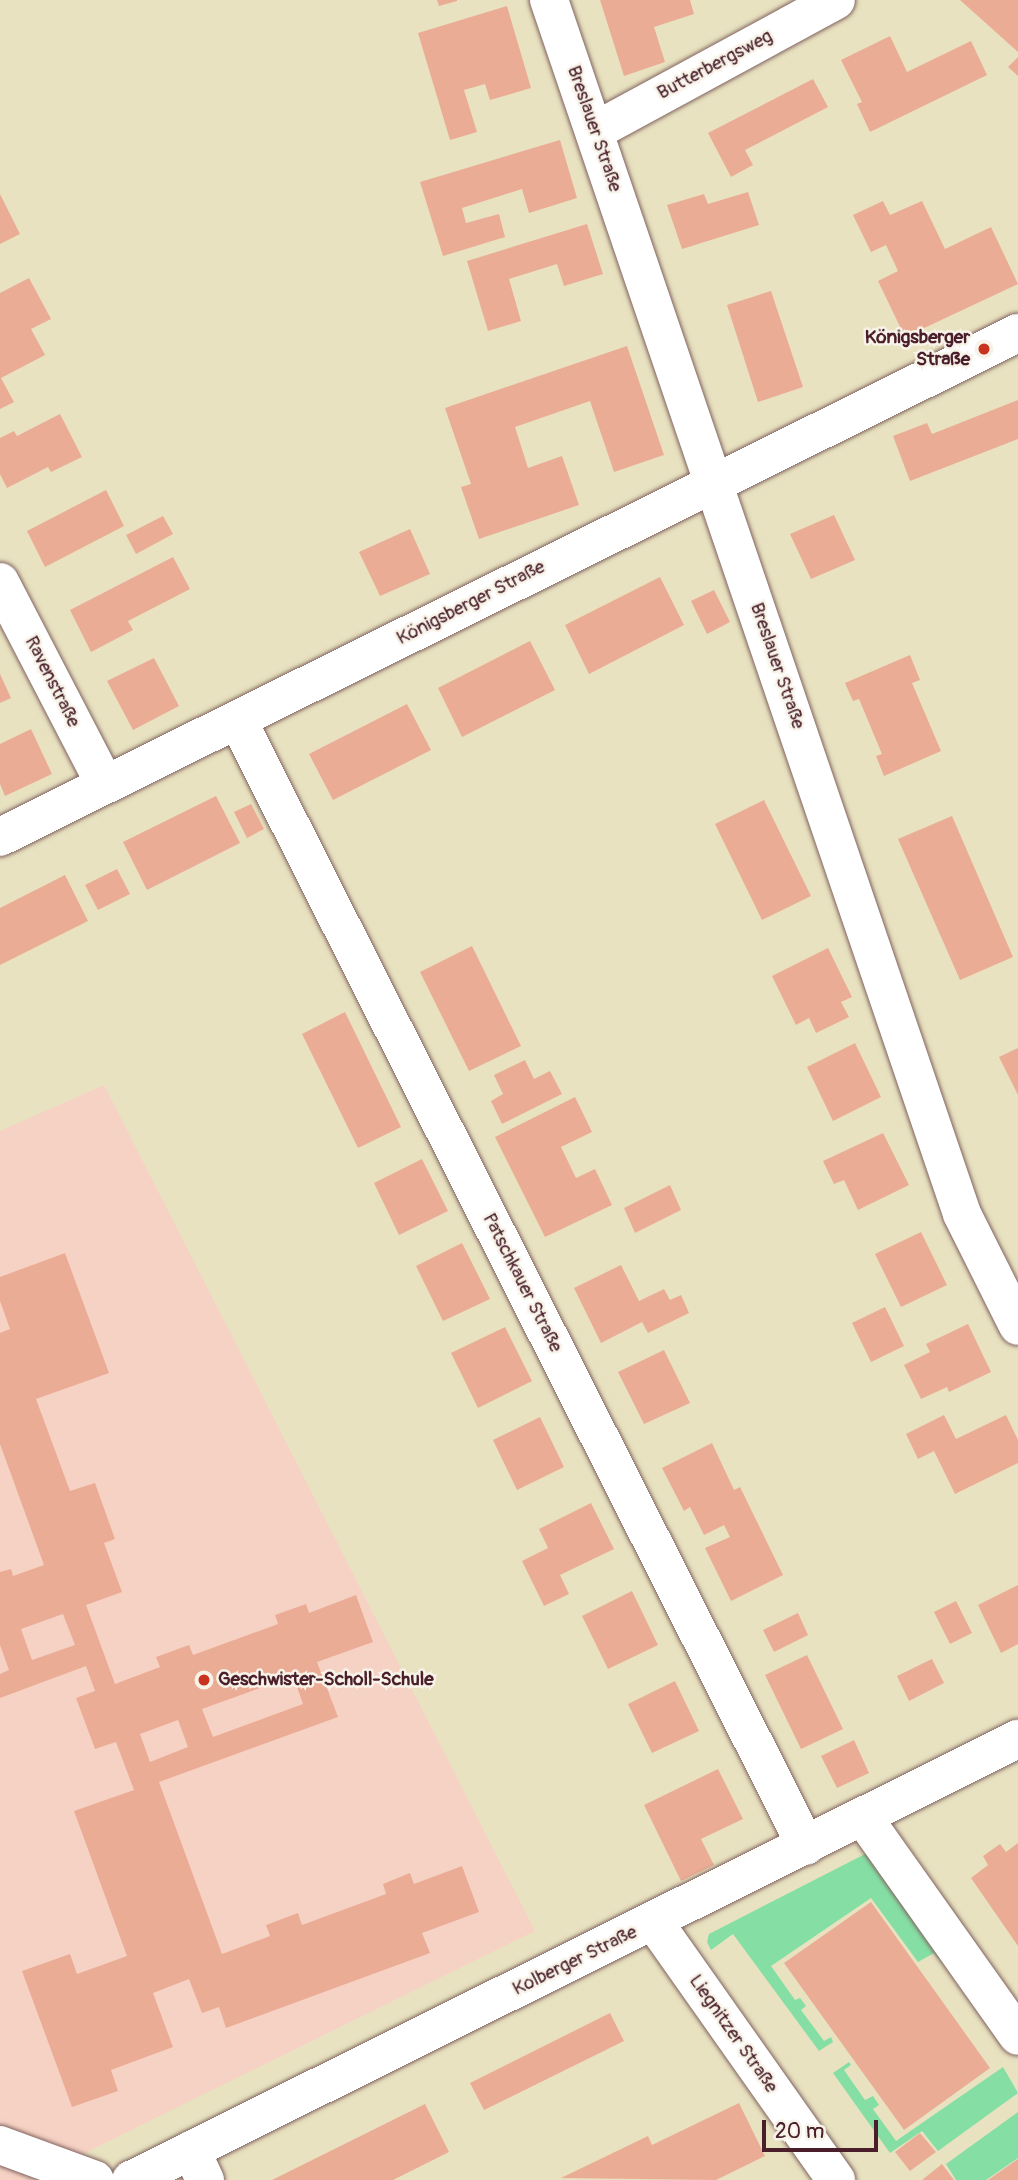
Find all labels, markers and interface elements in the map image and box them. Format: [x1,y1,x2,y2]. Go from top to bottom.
street label: Butterbergsweg [654,25,776,105]
street label: Breslauer Straße [562,63,626,195]
place label: Königsberger Straße [865,327,970,371]
marker: Königsberger Straße [976,341,992,357]
street label: Königsberger Straße [393,556,549,650]
street label: Breslauer Straße [745,600,809,732]
street label: Ravenstraße [19,633,85,731]
street label: Patschkauer Straße [477,1210,567,1356]
place label: Geschwister-Scholl-Schule [218,1669,434,1691]
marker: Geschwister-Scholl-Schule [196,1672,212,1688]
street label: Kolberger Straße [509,1921,641,2001]
street label: Liegnitzer Straße [684,1971,782,2097]
scale bar [766,2106,881,2150]
text: 20 m [775,2118,824,2145]

